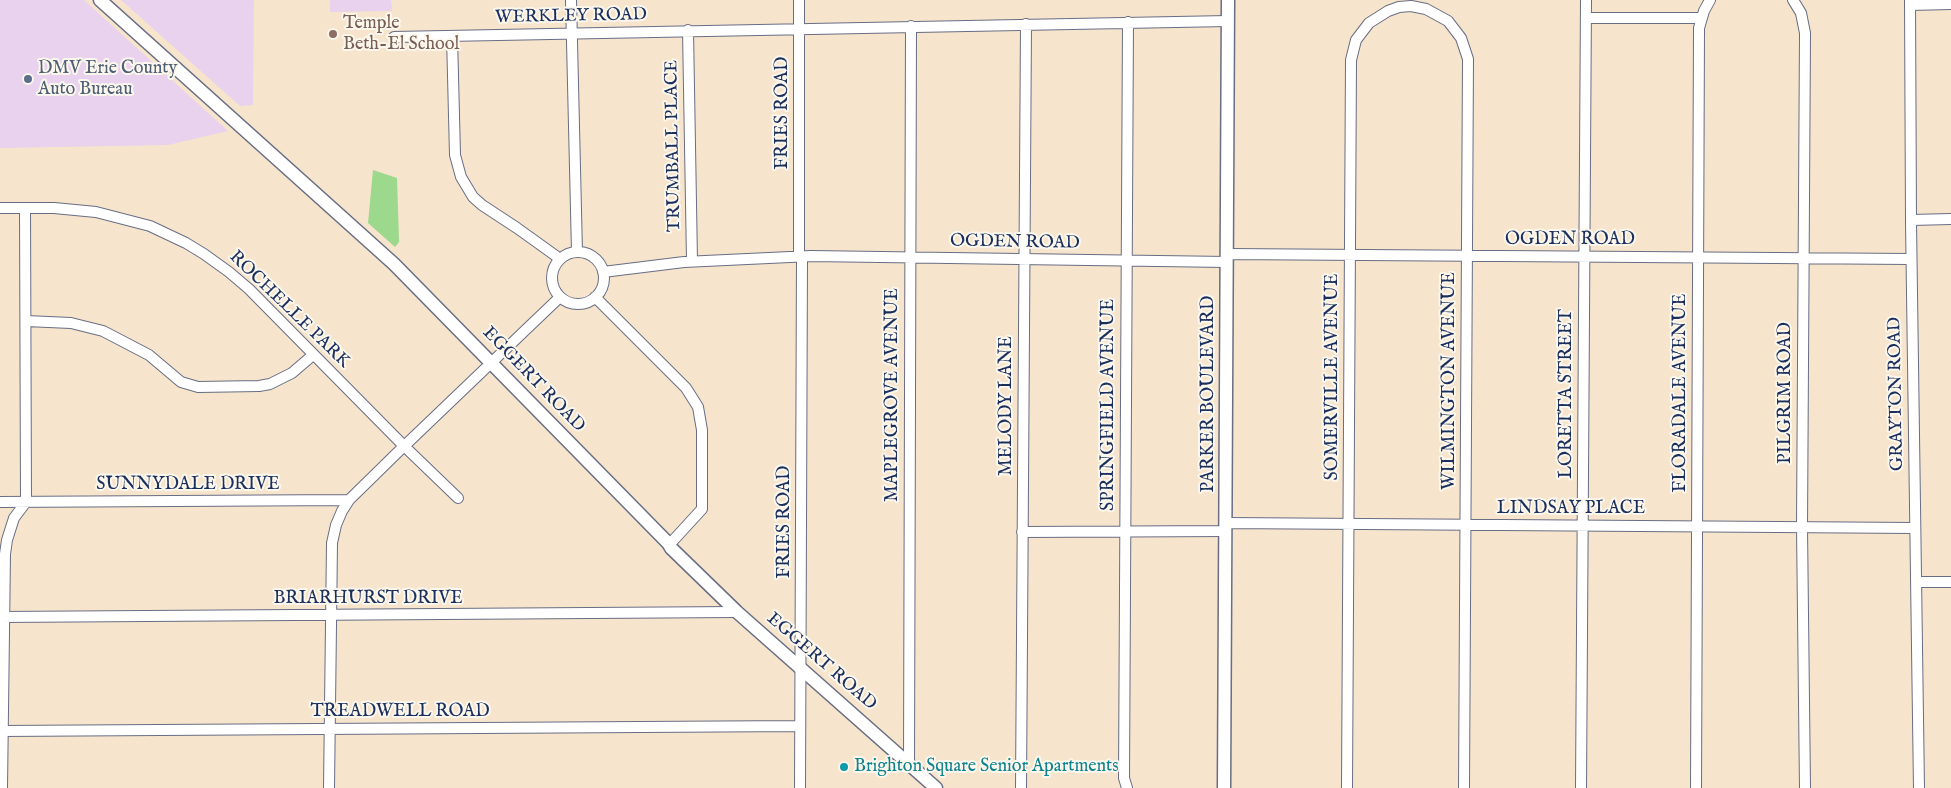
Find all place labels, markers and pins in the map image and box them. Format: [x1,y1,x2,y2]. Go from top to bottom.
place label: Temple Beth-El School [343,13,459,56]
marker: Temple Beth-El School [327,28,339,40]
place label: DMV Erie County Auto Bureau [38,58,177,100]
marker: DMV Erie County Auto Bureau [22,73,34,85]
place label: Brighton Square Senior Apartments [854,756,1119,778]
marker: Brighton Square Senior Apartments [838,761,850,773]

